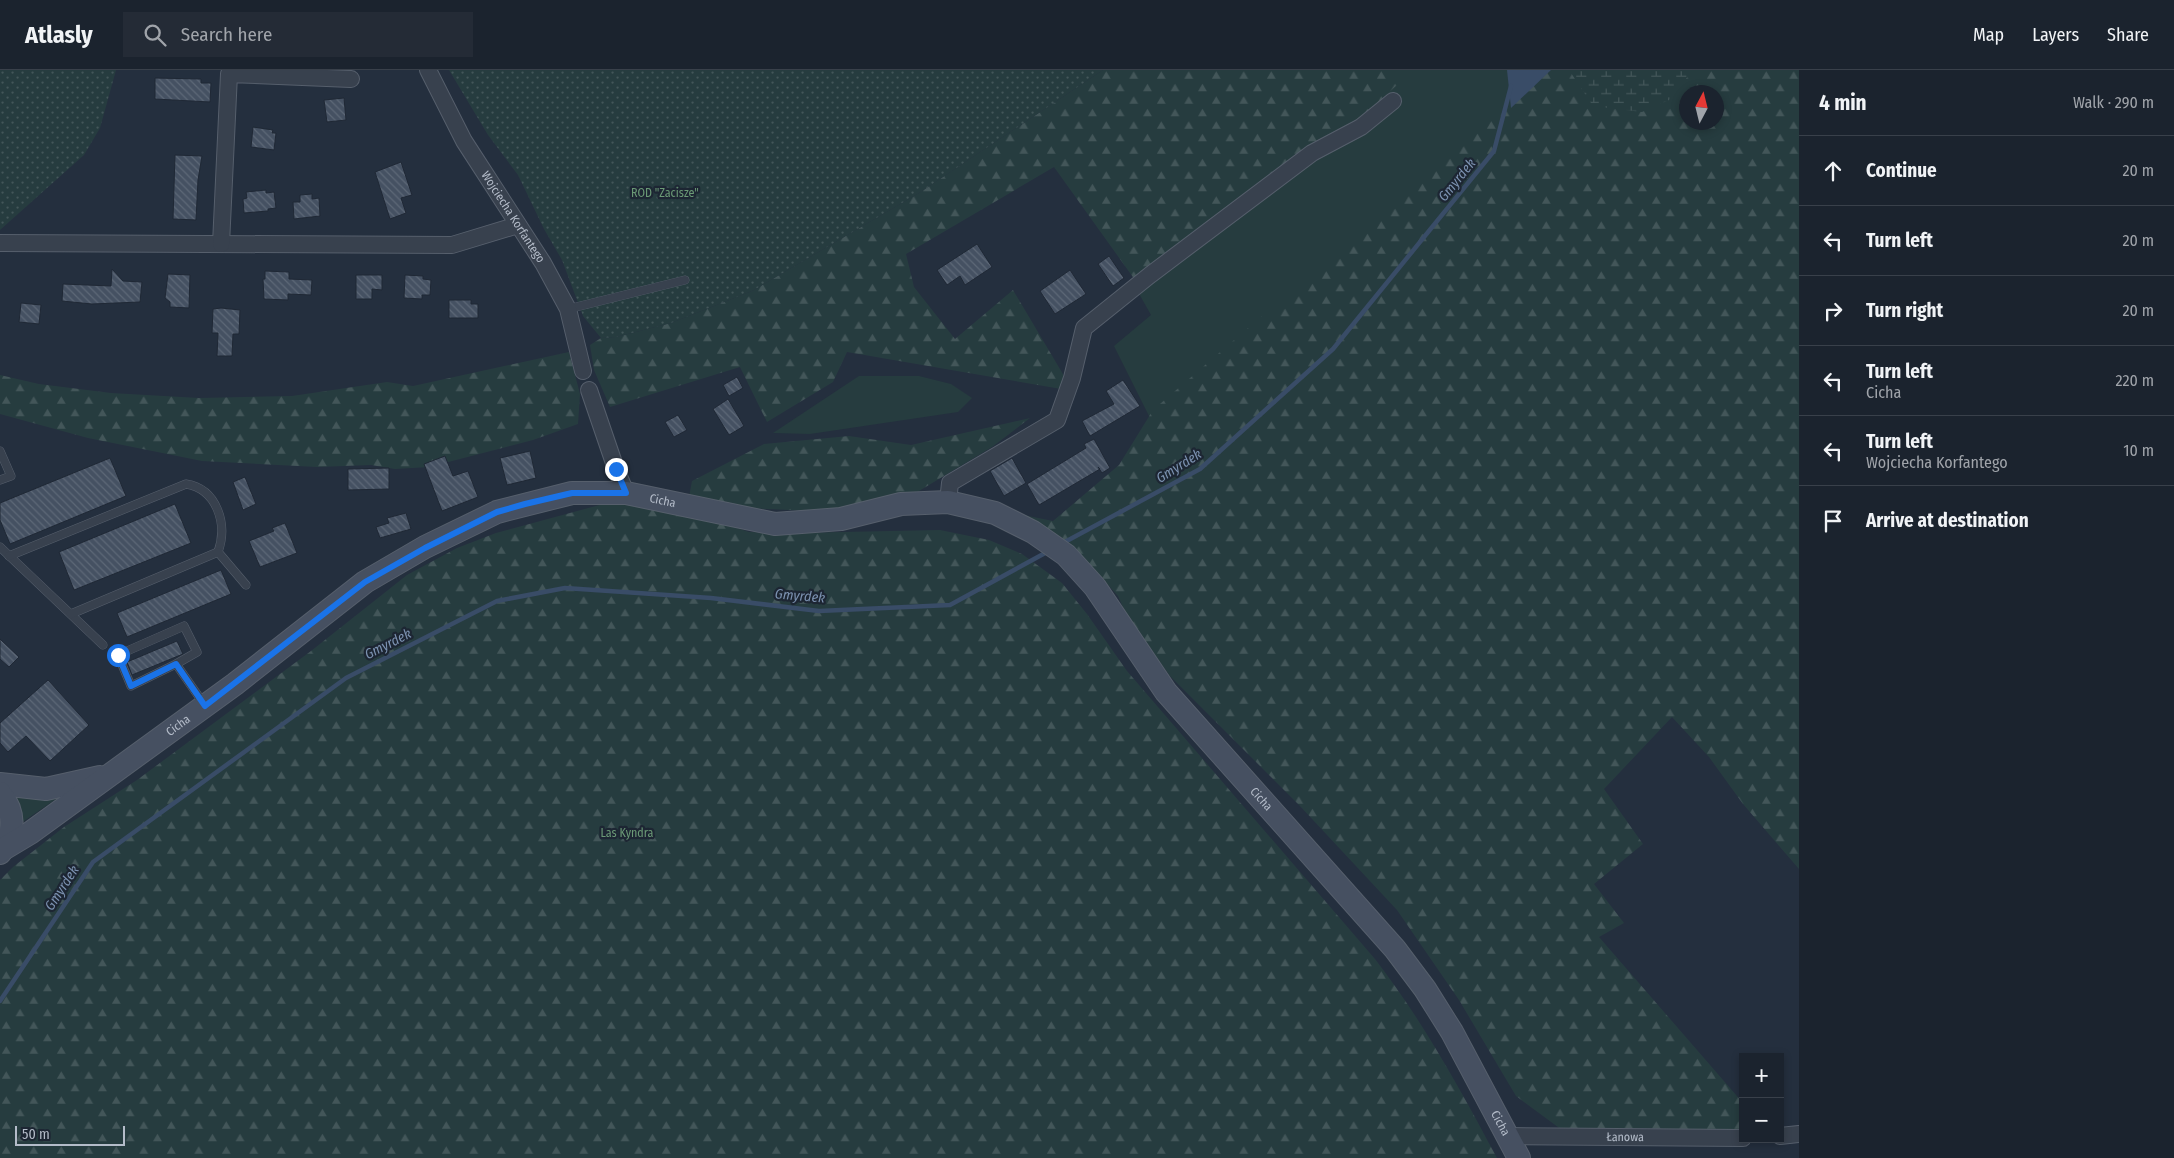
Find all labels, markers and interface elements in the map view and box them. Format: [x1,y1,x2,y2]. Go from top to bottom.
search box [123,12,473,57]
text: Atlasly [25,21,93,49]
icon: search [141,21,169,49]
text: Search here [181,23,272,46]
text: Map [1973,24,2004,46]
text: Layers [2032,24,2079,46]
text: Share [2107,24,2149,46]
north arrow [1679,85,1724,130]
text: 4 min [1819,90,1867,116]
text: Walk · 290 m [2073,93,2154,112]
water label: Gmyrdek [1435,155,1479,205]
icon: ahead [1819,157,1847,185]
text: Continue [1866,159,1937,182]
text: 20 m [2123,161,2154,180]
street label: Wojciecha Korfantego [478,168,548,265]
park label: ROD "Zacisze" [631,186,699,200]
icon: left [1819,227,1847,255]
text: Turn left [1866,229,1933,252]
text: 20 m [2123,231,2154,250]
icon: right [1819,297,1847,325]
text: Turn right [1866,299,1943,322]
text: 20 m [2123,301,2154,320]
text: Turn left [1866,360,1933,383]
icon: left [1819,367,1847,395]
text: 220 m [2115,371,2154,390]
text: Cicha [1866,383,1901,402]
text: Turn left [1866,430,1933,453]
icon: left [1819,437,1847,465]
text: 10 m [2123,441,2154,460]
water label: Gmyrdek [1153,445,1205,487]
text: Wojciecha Korfantego [1866,453,2008,472]
route end [605,458,628,481]
street label: Cicha [648,491,677,510]
icon: arrive [1819,507,1847,535]
text: Arrive at destination [1866,509,2029,532]
water label: Gmyrdek [774,585,826,607]
water label: Gmyrdek [362,625,414,663]
route start [107,644,130,667]
street label: Cicha [163,712,193,739]
street label: Cicha [1247,784,1275,814]
park label: Las Kyndra [600,826,654,840]
water label: Gmyrdek [41,862,83,914]
map controls [1739,1053,1784,1143]
button: + [1739,1053,1784,1098]
button: − [1739,1098,1784,1143]
street label: Cicha [1488,1108,1513,1138]
scale bar [15,1123,125,1146]
text: 50 m [22,1126,50,1143]
street label: Łanowa [1606,1130,1644,1144]

